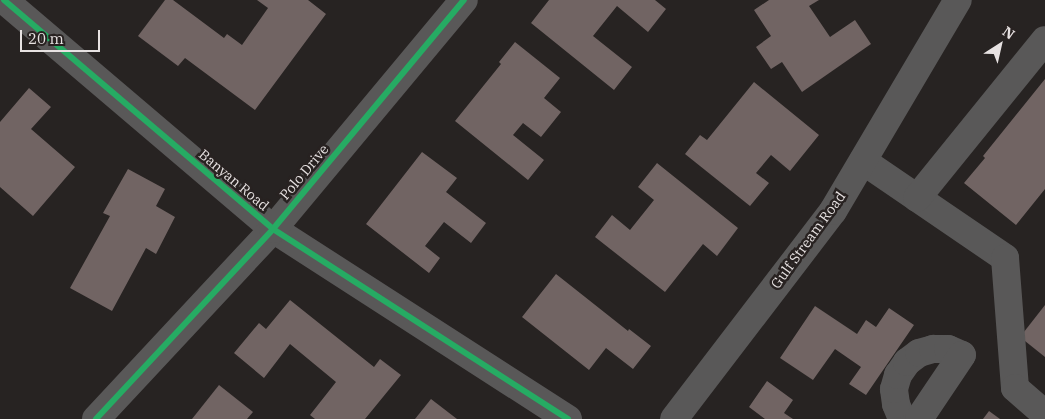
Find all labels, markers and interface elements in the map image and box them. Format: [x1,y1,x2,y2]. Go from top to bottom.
scale bar [22,20,102,52]
north arrow [975,20,1025,70]
text: N [999,22,1018,43]
text: 20 m [28,29,64,48]
street label: Polo Drive [276,141,332,203]
street label: Banyan Road [196,146,272,214]
street label: Gulf Stream Road [767,188,849,292]

